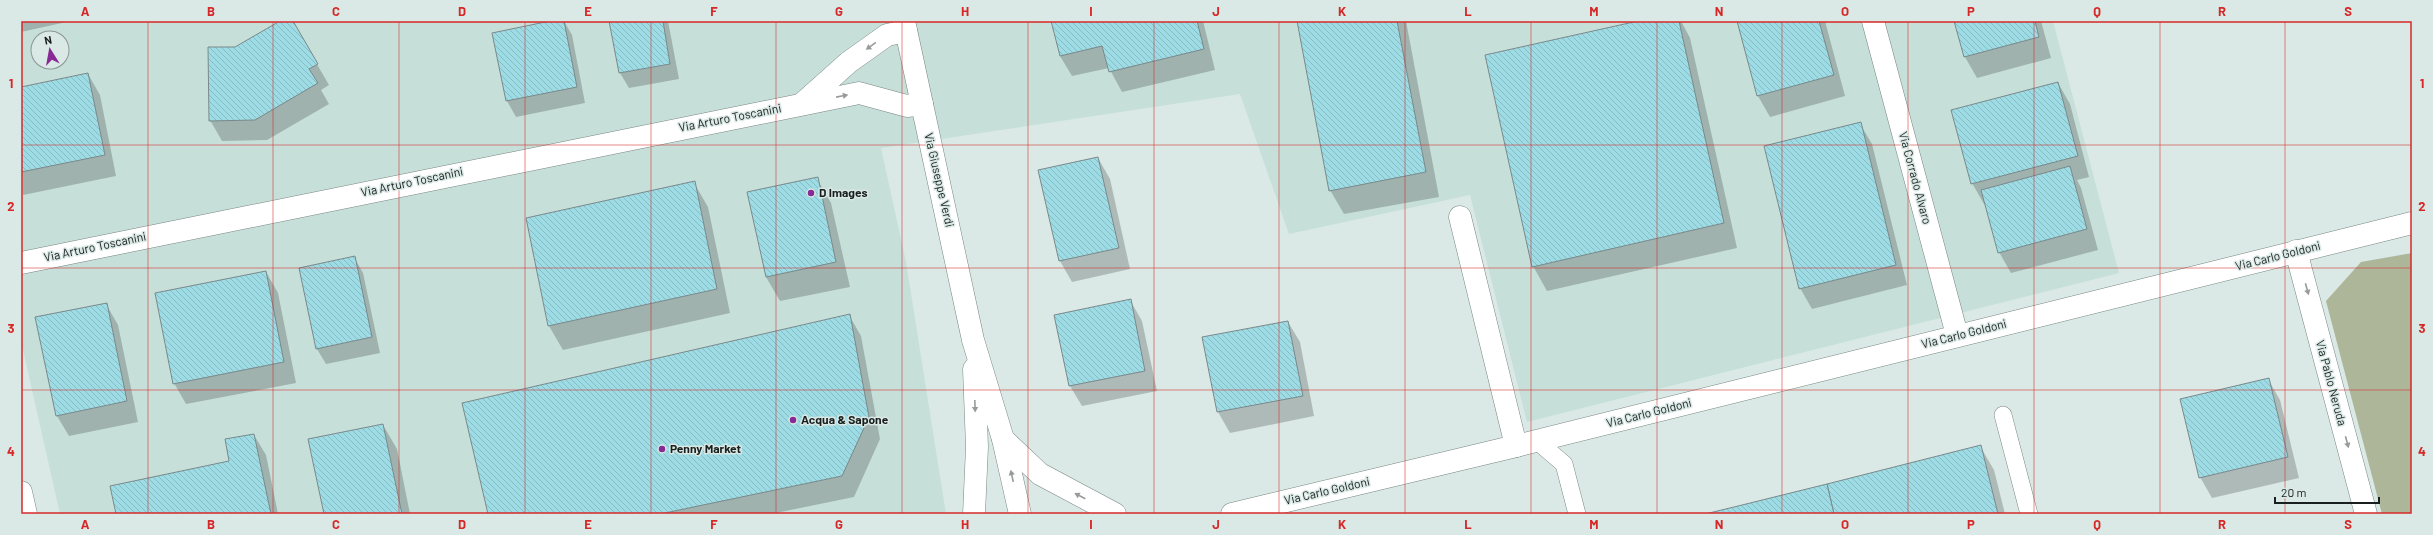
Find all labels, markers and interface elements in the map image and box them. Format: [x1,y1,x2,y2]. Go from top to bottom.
text: A [81,3,90,19]
text: B [207,3,215,19]
text: C [332,3,340,19]
text: D [458,3,466,19]
text: E [584,3,592,19]
text: F [710,3,718,19]
text: G [835,3,843,19]
text: H [961,3,969,19]
text: I [1089,3,1093,19]
text: J [1212,3,1220,19]
text: K [1338,3,1346,19]
text: L [1464,3,1472,19]
text: M [1589,3,1599,19]
text: N [1715,3,1723,19]
text: O [1841,3,1849,19]
text: P [1967,3,1975,19]
text: Q [2093,3,2101,19]
text: R [2218,3,2226,19]
text: S [2344,3,2352,19]
north arrow [30,30,70,70]
text: N [43,33,53,47]
one-way arrow [866,42,876,50]
text: 1 [9,75,13,91]
text: 1 [2420,75,2424,91]
one-way arrow [836,93,848,99]
street label: Via Arturo Toscanini [677,100,782,134]
street label: Via Corrado Alvaro [1897,130,1935,226]
street label: Via Giuseppe Verdi [922,131,958,228]
street label: Via Arturo Toscanini [359,163,464,199]
place label: D Images [819,185,868,199]
marker: D Images [806,188,816,198]
text: 2 [7,198,15,214]
text: 2 [2418,198,2426,214]
street label: Via Arturo Toscanini [42,228,147,264]
street label: Via Carlo Goldoni [2234,238,2322,272]
one-way arrow [2304,283,2310,295]
street label: Via Carlo Goldoni [1920,316,2008,350]
text: 3 [7,320,15,336]
text: 3 [2418,320,2426,336]
street label: Via Pablo Neruda [2314,338,2350,427]
street label: Via Carlo Goldoni [1605,395,1693,429]
one-way arrow [972,400,978,413]
place label: Acqua & Sapone [801,412,889,426]
marker: Acqua & Sapone [788,415,798,425]
one-way arrow [2344,436,2350,448]
place label: Penny Market [670,441,741,455]
text: 4 [7,443,15,459]
text: 4 [2418,443,2426,459]
marker: Penny Market [657,444,667,454]
one-way arrow [1009,470,1015,482]
street label: Via Carlo Goldoni [1283,473,1371,507]
scale bar [2275,479,2379,505]
text: 20 m [2281,485,2307,499]
one-way arrow [1074,493,1086,500]
text: A [81,516,90,532]
text: B [207,516,215,532]
text: C [332,516,340,532]
text: D [458,516,466,532]
text: E [584,516,592,532]
text: F [710,516,718,532]
text: G [835,516,843,532]
text: H [961,516,969,532]
text: I [1089,516,1093,532]
text: J [1212,516,1220,532]
text: K [1338,516,1346,532]
text: L [1464,516,1472,532]
text: M [1589,516,1599,532]
text: N [1715,516,1723,532]
text: O [1841,516,1849,532]
text: P [1967,516,1975,532]
text: Q [2093,516,2101,532]
text: R [2218,516,2226,532]
text: S [2344,516,2352,532]

